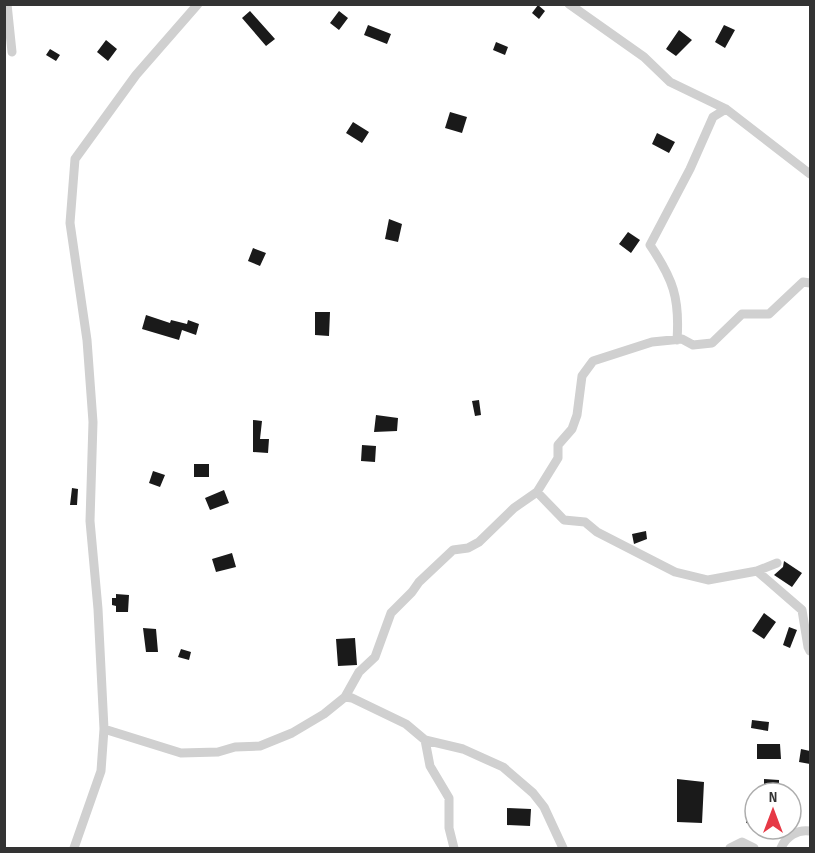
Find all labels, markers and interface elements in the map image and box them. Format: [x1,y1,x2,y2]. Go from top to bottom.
north arrow [743,781,803,841]
text: N [769,788,777,807]

